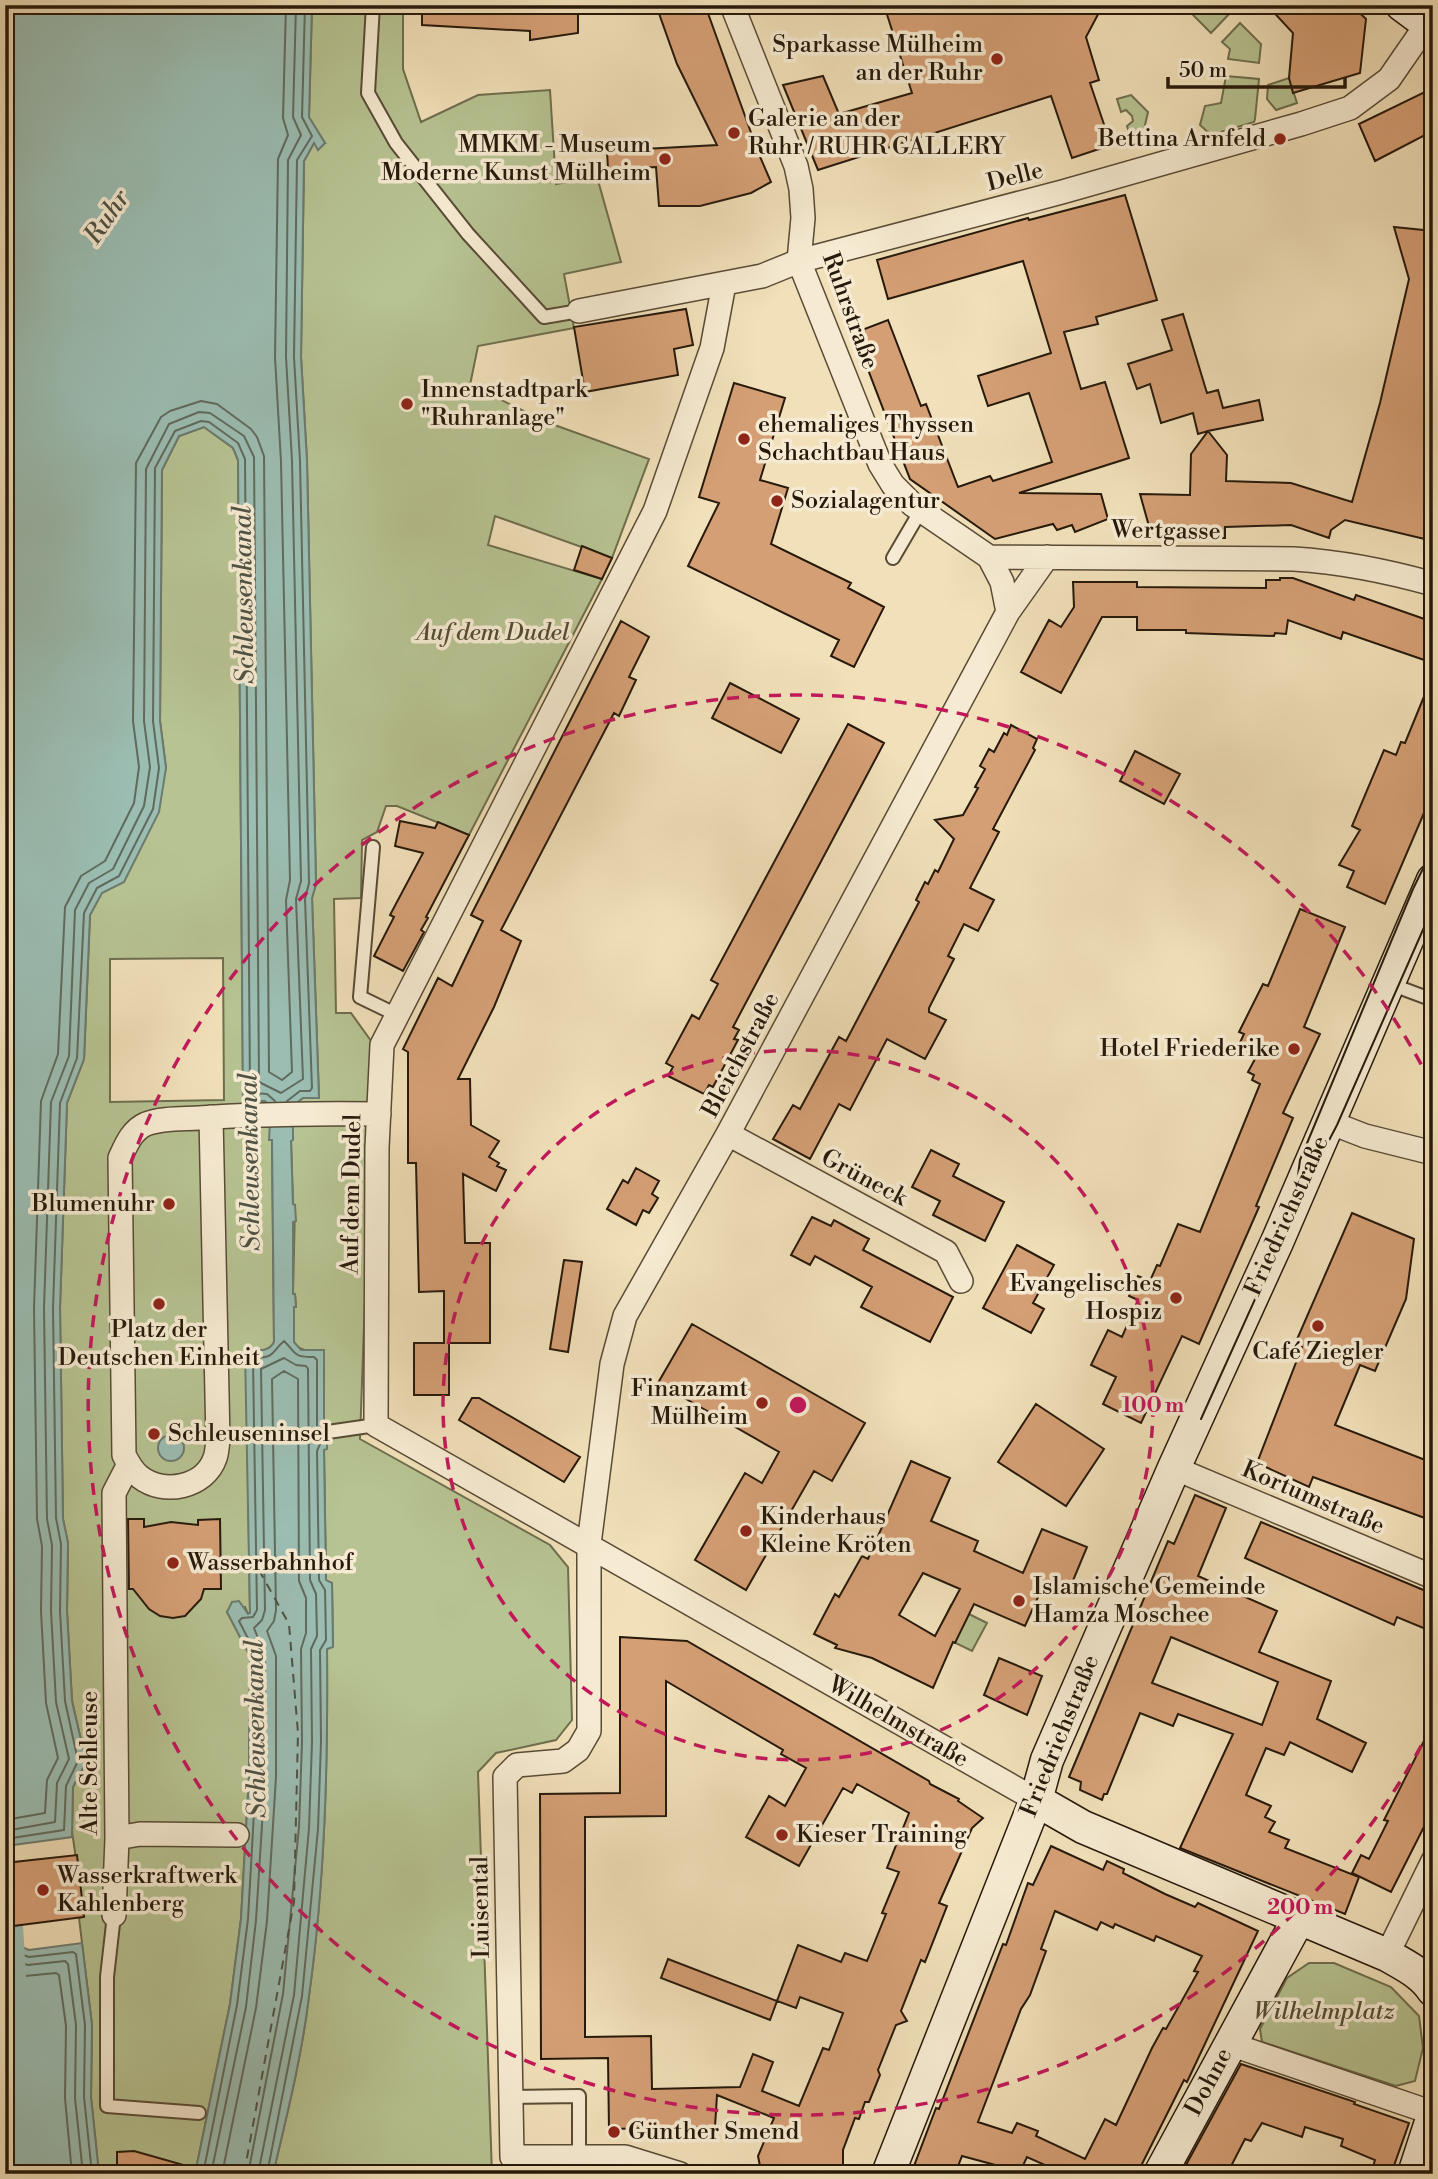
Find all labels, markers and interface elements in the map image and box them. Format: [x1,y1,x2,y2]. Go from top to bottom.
place label: Sparkasse Mülheim an der Ruhr [772,30,983,88]
scale bar [1168,46,1345,90]
marker: Sparkasse Mülheim an der Ruhr [989,51,1005,67]
text: 50 m [1179,58,1227,84]
place label: Galerie an der Ruhr / RUHR GALLERY [748,104,1007,162]
place label: Bettina Arnfeld [1097,124,1266,154]
marker: Galerie an der Ruhr / RUHR GALLERY [726,125,742,141]
place label: MMKM - Museum Moderne Kunst Mülheim [381,130,651,188]
marker: Bettina Arnfeld [1272,131,1288,147]
marker: MMKM - Museum Moderne Kunst Mülheim [657,151,673,167]
street label: Delle [984,156,1046,198]
water label: Ruhr [76,183,138,251]
street label: Ruhrstraße [815,248,885,374]
place label: Innenstadtpark "Ruhranlage" [421,375,589,433]
marker: Innenstadtpark "Ruhranlage" [399,396,415,412]
place label: ehemaliges Thyssen Schachtbau Haus [758,410,974,468]
marker: ehemaliges Thyssen Schachtbau Haus [736,431,752,447]
place label: Sozialagentur [791,486,940,516]
marker: Sozialagentur [769,493,785,509]
water label: Schleusenkanal [226,505,262,684]
street label: Wertgasse [1110,515,1221,547]
park label: Auf dem Dudel [413,618,570,648]
street label: Bleichstraße [695,987,787,1124]
place label: Hotel Friederike [1100,1034,1280,1064]
marker: Hotel Friederike [1286,1041,1302,1057]
water label: Schleusenkanal [232,1072,268,1251]
street label: Auf dem Dudel [336,1114,368,1275]
street label: Friedrichstraße [1238,1131,1336,1301]
street label: Grüneck [816,1143,914,1214]
place label: Blumenuhr [31,1189,155,1219]
marker: Blumenuhr [161,1196,177,1212]
place label: Evangelisches Hospiz [1009,1269,1162,1327]
marker: Evangelisches Hospiz [1168,1290,1184,1306]
marker: Platz der Deutschen Einheit [151,1296,167,1312]
place label: Platz der Deutschen Einheit [58,1315,261,1373]
marker: Café Ziegler [1310,1318,1326,1334]
place label: Café Ziegler [1252,1337,1384,1367]
place label: Finanzamt Mülheim [631,1374,748,1432]
centre of rings [786,1393,810,1417]
text: 100 m [1122,1393,1184,1419]
marker: Finanzamt Mülheim [754,1395,770,1411]
place label: Schleuseninsel [168,1419,330,1449]
marker: Schleuseninsel [146,1426,162,1442]
street label: Kortumstraße [1237,1454,1389,1542]
place label: Kinderhaus Kleine Kröten [760,1502,912,1560]
marker: Kinderhaus Kleine Kröten [738,1523,754,1539]
place label: Wasserbahnhof [186,1548,355,1578]
marker: Wasserbahnhof [165,1555,181,1571]
place label: Islamische Gemeinde Hamza Moschee [1033,1572,1266,1630]
marker: Islamische Gemeinde Hamza Moschee [1011,1593,1027,1609]
water label: Schleusenkanal [238,1639,274,1818]
street label: Friedrichstraße [1014,1651,1106,1821]
street label: Wilhelmstraße [821,1669,974,1774]
street label: Alte Schleuse [75,1691,105,1836]
place label: Kieser Training [796,1820,967,1850]
marker: Kieser Training [774,1827,790,1843]
street label: Luisental [465,1855,497,1959]
place label: Wasserkraftwerk Kahlenberg [56,1861,238,1919]
marker: Wasserkraftwerk Kahlenberg [35,1882,51,1898]
text: 200 m [1267,1895,1333,1921]
park label: Wilhelmplatz [1253,1997,1395,2027]
street label: Dohne [1179,2043,1239,2121]
place label: Günther Smend [628,2117,799,2147]
marker: Günther Smend [606,2124,622,2140]

